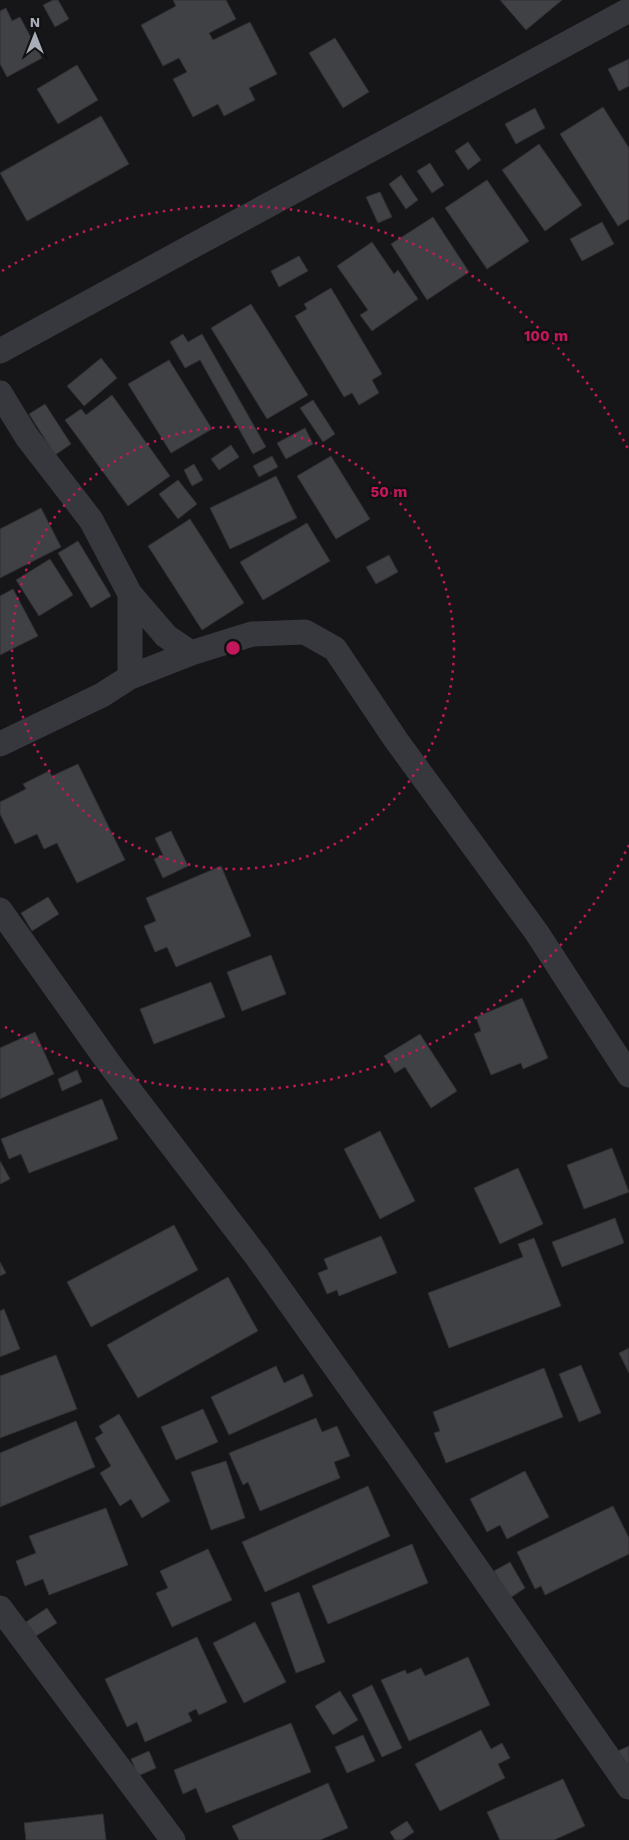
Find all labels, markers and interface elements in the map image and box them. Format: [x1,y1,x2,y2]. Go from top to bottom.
north arrow [10,10,60,60]
text: N [30,14,40,30]
text: 100 m [524,327,568,345]
text: 50 m [371,483,407,501]
centre of rings [224,639,242,657]

